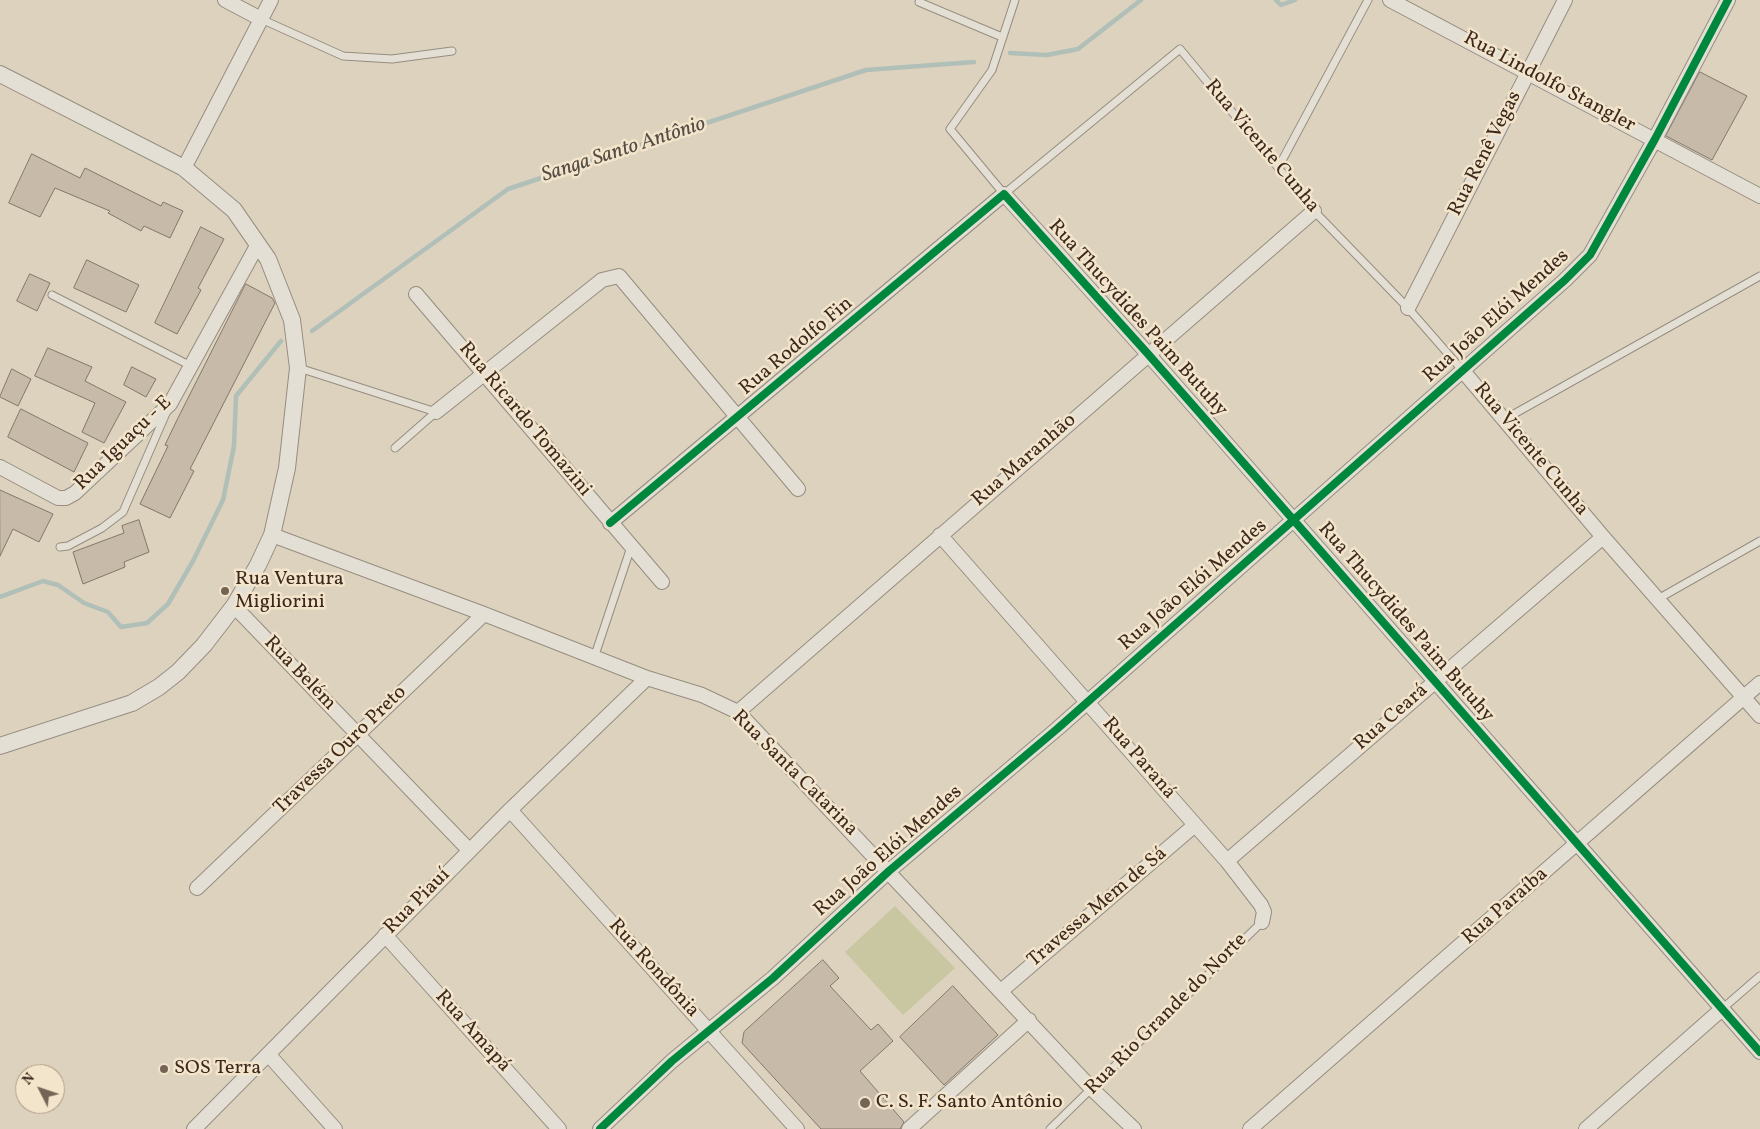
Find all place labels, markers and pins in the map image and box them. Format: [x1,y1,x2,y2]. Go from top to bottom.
place label: Rua Ventura Migliorini [235,568,344,615]
marker: Rua Ventura Migliorini [219,585,231,597]
place label: SOS Terra [174,1057,261,1081]
marker: SOS Terra [158,1063,170,1075]
place label: C. S. F. Santo Antônio [876,1091,1063,1115]
marker: C. S. F. Santo Antônio [858,1096,872,1110]

